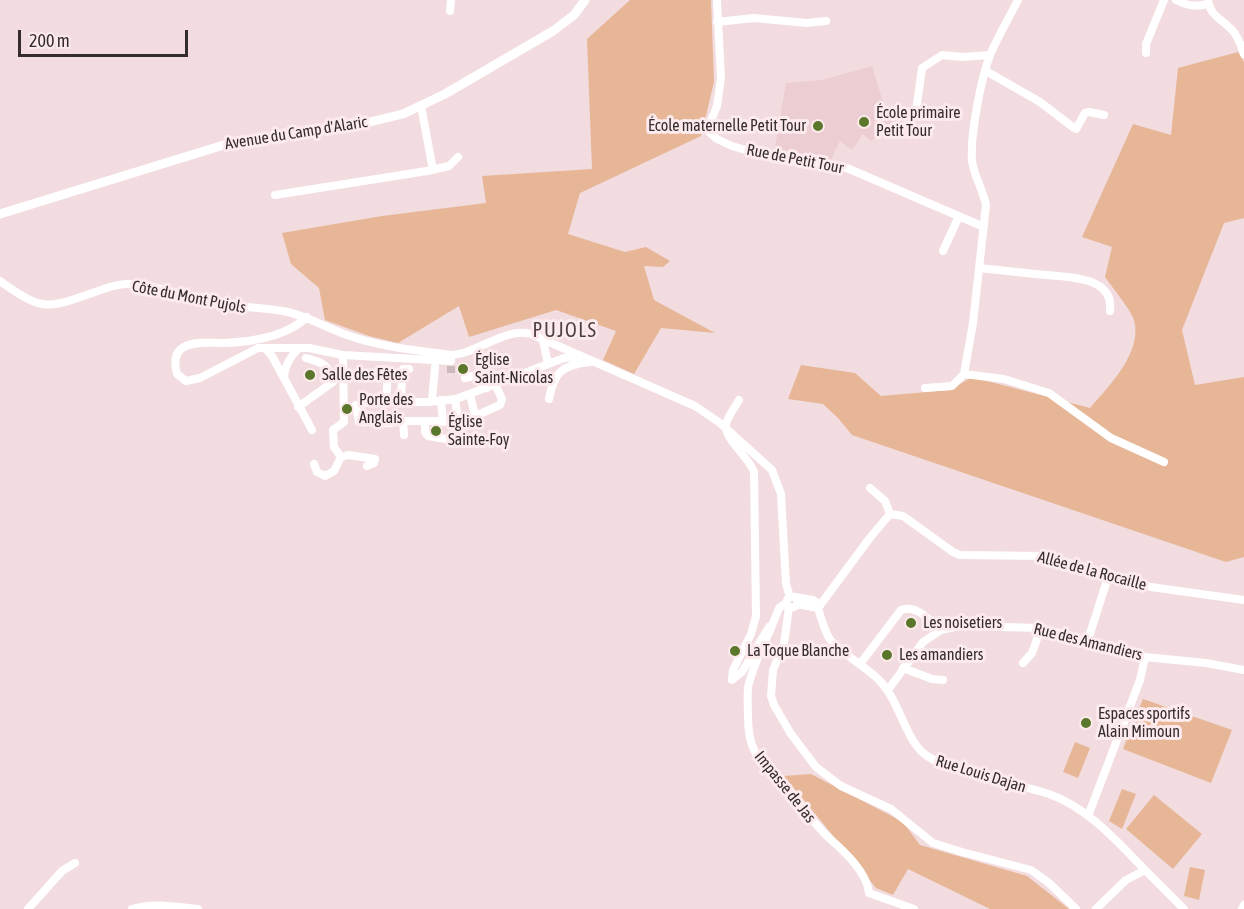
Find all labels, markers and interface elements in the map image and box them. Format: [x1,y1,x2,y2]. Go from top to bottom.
scale bar [21,18,190,56]
text: 200 m [29,30,70,51]
place label: École primaire Petit Tour [876,103,960,141]
street label: Avenue du Camp d'Alaric [223,112,369,154]
marker: École primaire Petit Tour [857,115,871,129]
place label: École maternelle Petit Tour [648,116,806,136]
marker: École maternelle Petit Tour [811,119,825,133]
street label: Rue de Petit Tour [745,140,845,178]
street label: Côte du Mont Pujols [130,277,248,317]
district label: PUJOLS [533,319,597,343]
place label: Église Saint-Nicolas [475,350,553,388]
marker: Église Saint-Nicolas [456,362,470,376]
place label: Salle des Fêtes [322,365,407,385]
marker: Salle des Fêtes [303,368,317,382]
place label: Porte des Anglais [359,390,413,428]
marker: Porte des Anglais [340,402,354,416]
place label: Église Sainte-Foy [448,412,509,450]
marker: Église Sainte-Foy [429,424,443,438]
street label: Allée de la Rocaille [1035,547,1149,595]
place label: Les noisetiers [923,613,1002,633]
marker: Les noisetiers [904,616,918,630]
street label: Rue des Amandiers [1032,619,1144,665]
place label: La Toque Blanche [747,641,849,661]
marker: La Toque Blanche [728,644,742,658]
place label: Les amandiers [899,645,983,665]
marker: Les amandiers [880,648,894,662]
place label: Espaces sportifs Alain Mimoun [1098,704,1190,742]
marker: Espaces sportifs Alain Mimoun [1079,716,1093,730]
street label: Impasse de Jas [750,747,820,827]
street label: Rue Louis Dajan [934,751,1028,797]

